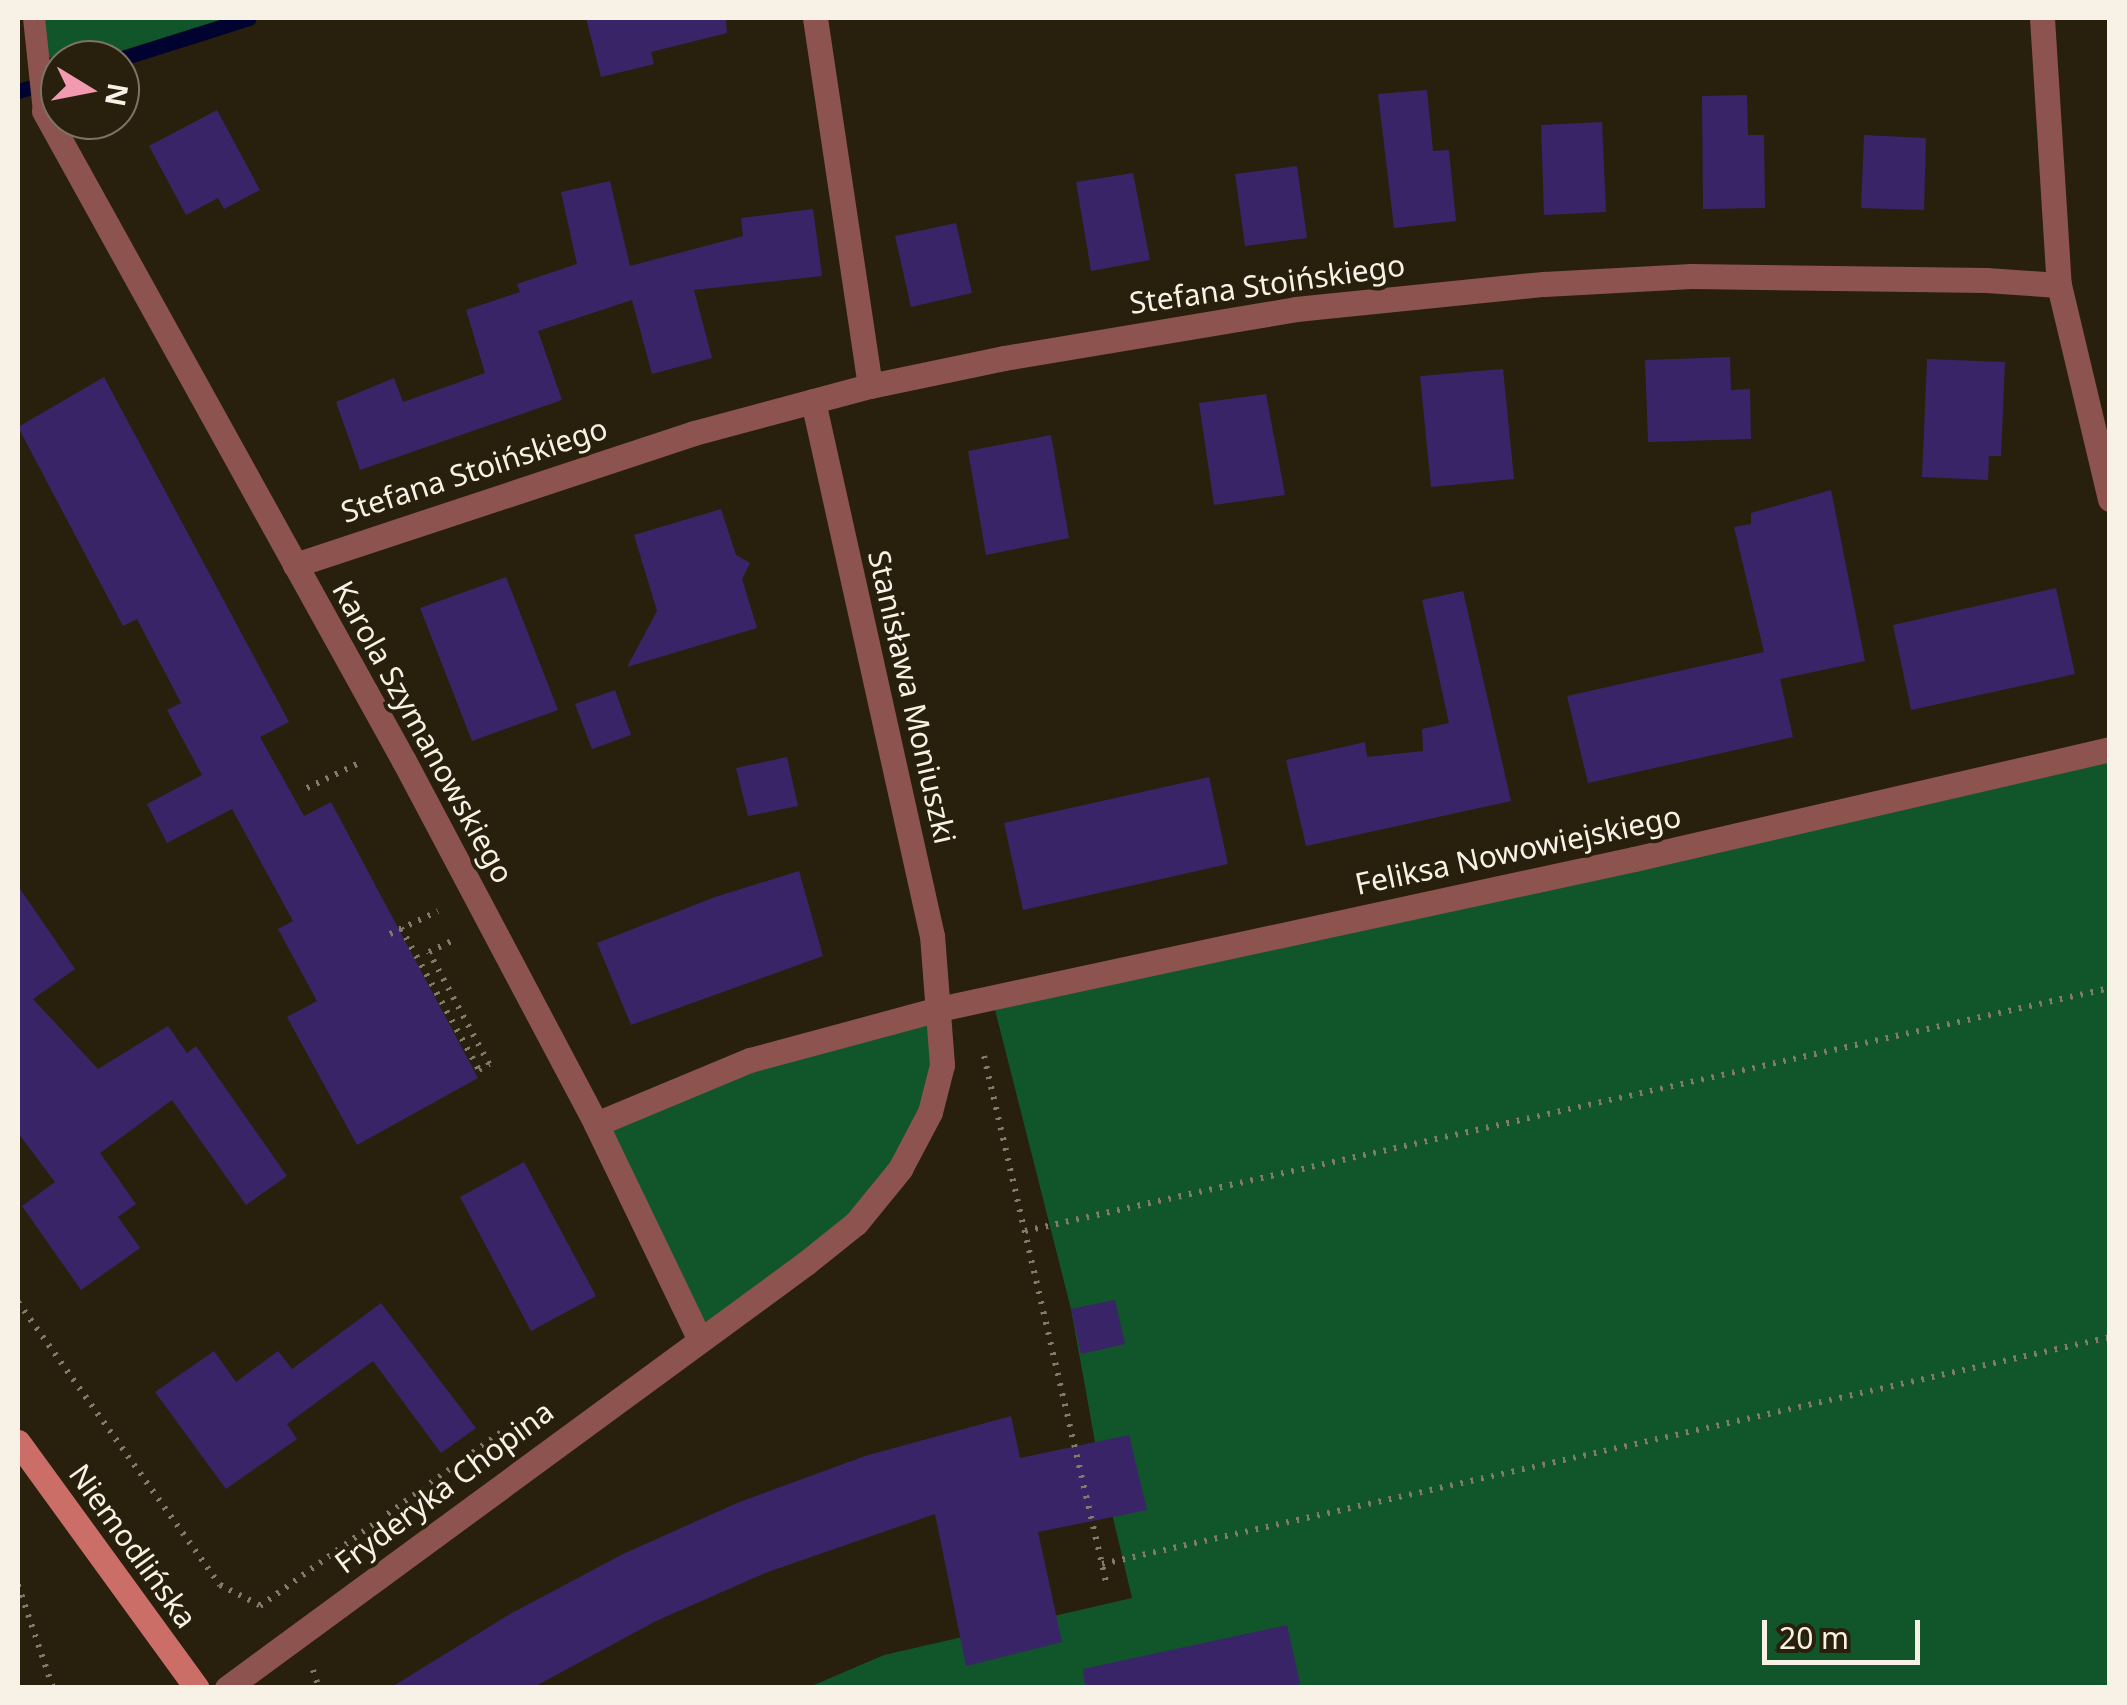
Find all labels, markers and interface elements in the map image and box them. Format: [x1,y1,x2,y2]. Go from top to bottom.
north arrow [40,40,140,140]
text: N [97,80,138,109]
street label: Stefana Stoińskiego [1127,247,1407,321]
street label: Stefana Stoińskiego [336,410,612,530]
street label: Stanisława Moniuszki [861,547,963,847]
street label: Karola Szymanowskiego [325,575,521,889]
street label: Feliksa Nowowiejskiego [1352,798,1684,902]
street label: Fryderyka Chopina [328,1393,560,1581]
street label: Niemodlińska [62,1457,204,1635]
scale bar [1767,1600,1924,1662]
text: 20 m [1779,1617,1849,1658]

